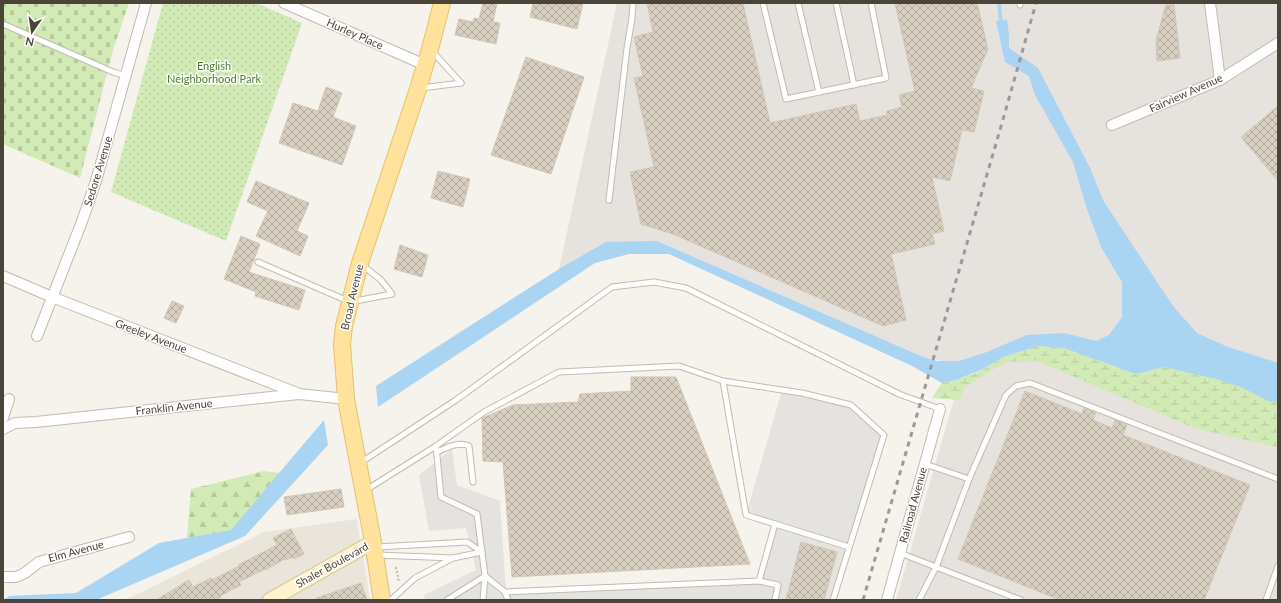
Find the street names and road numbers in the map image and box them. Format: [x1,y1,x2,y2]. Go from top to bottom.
street label: Hurley Place [325,15,386,52]
street label: Fairview Avenue [1147,70,1225,115]
street label: Sedore Avenue [81,134,114,207]
street label: Broad Avenue [338,262,365,331]
street label: Greeley Avenue [113,316,189,355]
street label: Franklin Avenue [135,396,213,417]
street label: Railroad Avenue [896,465,929,544]
street label: Elm Avenue [47,537,105,564]
street label: Shaler Boulevard [293,539,370,590]

